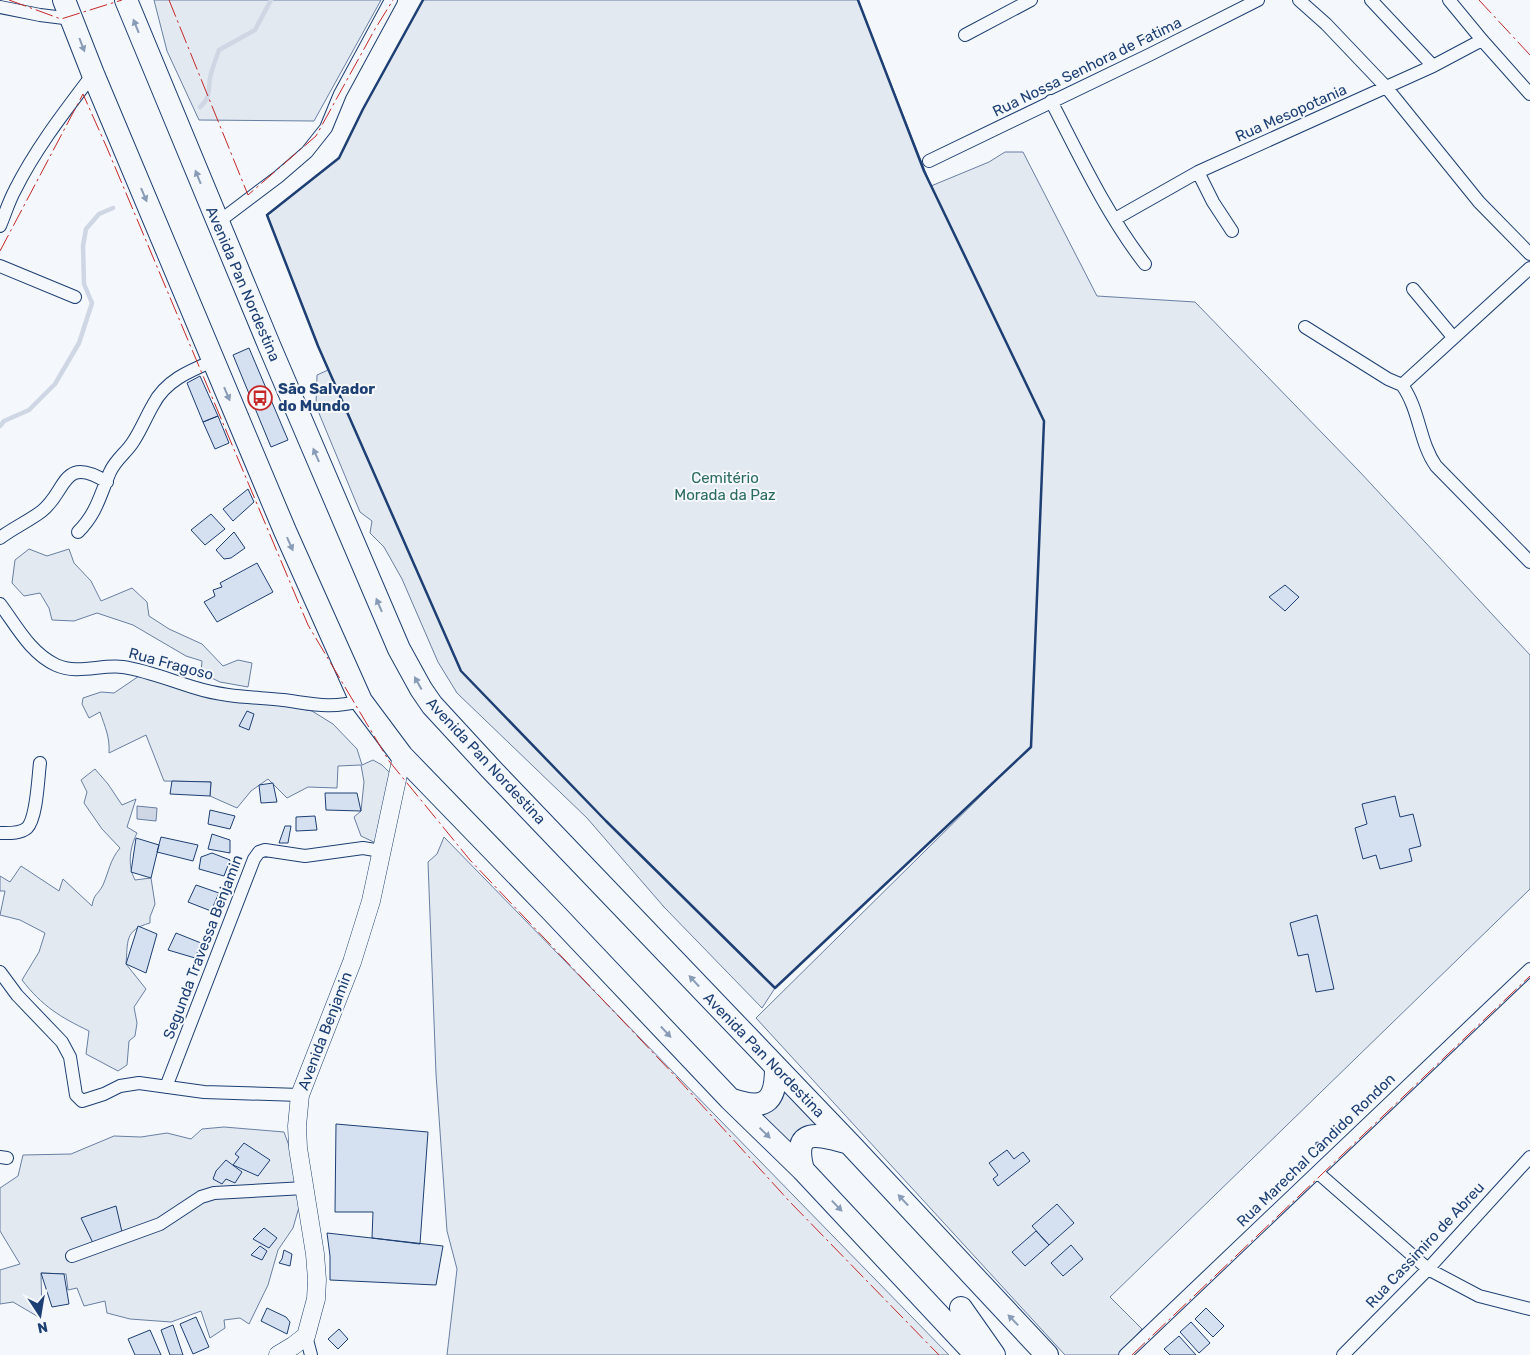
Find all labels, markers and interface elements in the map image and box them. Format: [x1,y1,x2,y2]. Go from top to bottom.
street label: Rua Nossa Senhora de Fatima [990,13,1184,121]
one-way arrow [132,19,140,33]
one-way arrow [79,38,86,53]
street label: Rua Mesopotania [1233,80,1349,146]
one-way arrow [194,169,202,184]
one-way arrow [141,188,149,203]
street label: Avenida Pan Nordestina [202,204,284,364]
place label: São Salvador do Mundo [278,380,375,415]
bus stop icon: São Salvador do Mundo [247,385,273,411]
one-way arrow [224,387,232,401]
one-way arrow [312,448,320,462]
park label: Cemitério Morada da Paz [674,469,776,504]
one-way arrow [287,537,295,551]
one-way arrow [375,597,383,612]
street label: Rua Fragoso [127,644,215,684]
one-way arrow [414,676,422,690]
street label: Avenida Pan Nordestina [423,694,549,828]
street label: Segunda Travessa Benjamin [160,852,246,1042]
street label: Avenida Benjamin [294,969,356,1093]
one-way arrow [688,976,700,988]
street label: Avenida Pan Nordestina [700,989,828,1121]
one-way arrow [660,1026,672,1038]
street label: Rua Marechal Cândido Rondon [1233,1069,1399,1231]
one-way arrow [759,1127,771,1139]
street label: Rua Cassimiro de Abreu [1362,1178,1488,1312]
one-way arrow [897,1195,909,1207]
one-way arrow [831,1199,843,1211]
north arrow [15,1290,65,1340]
one-way arrow [1007,1314,1019,1326]
text: N [36,1318,49,1337]

